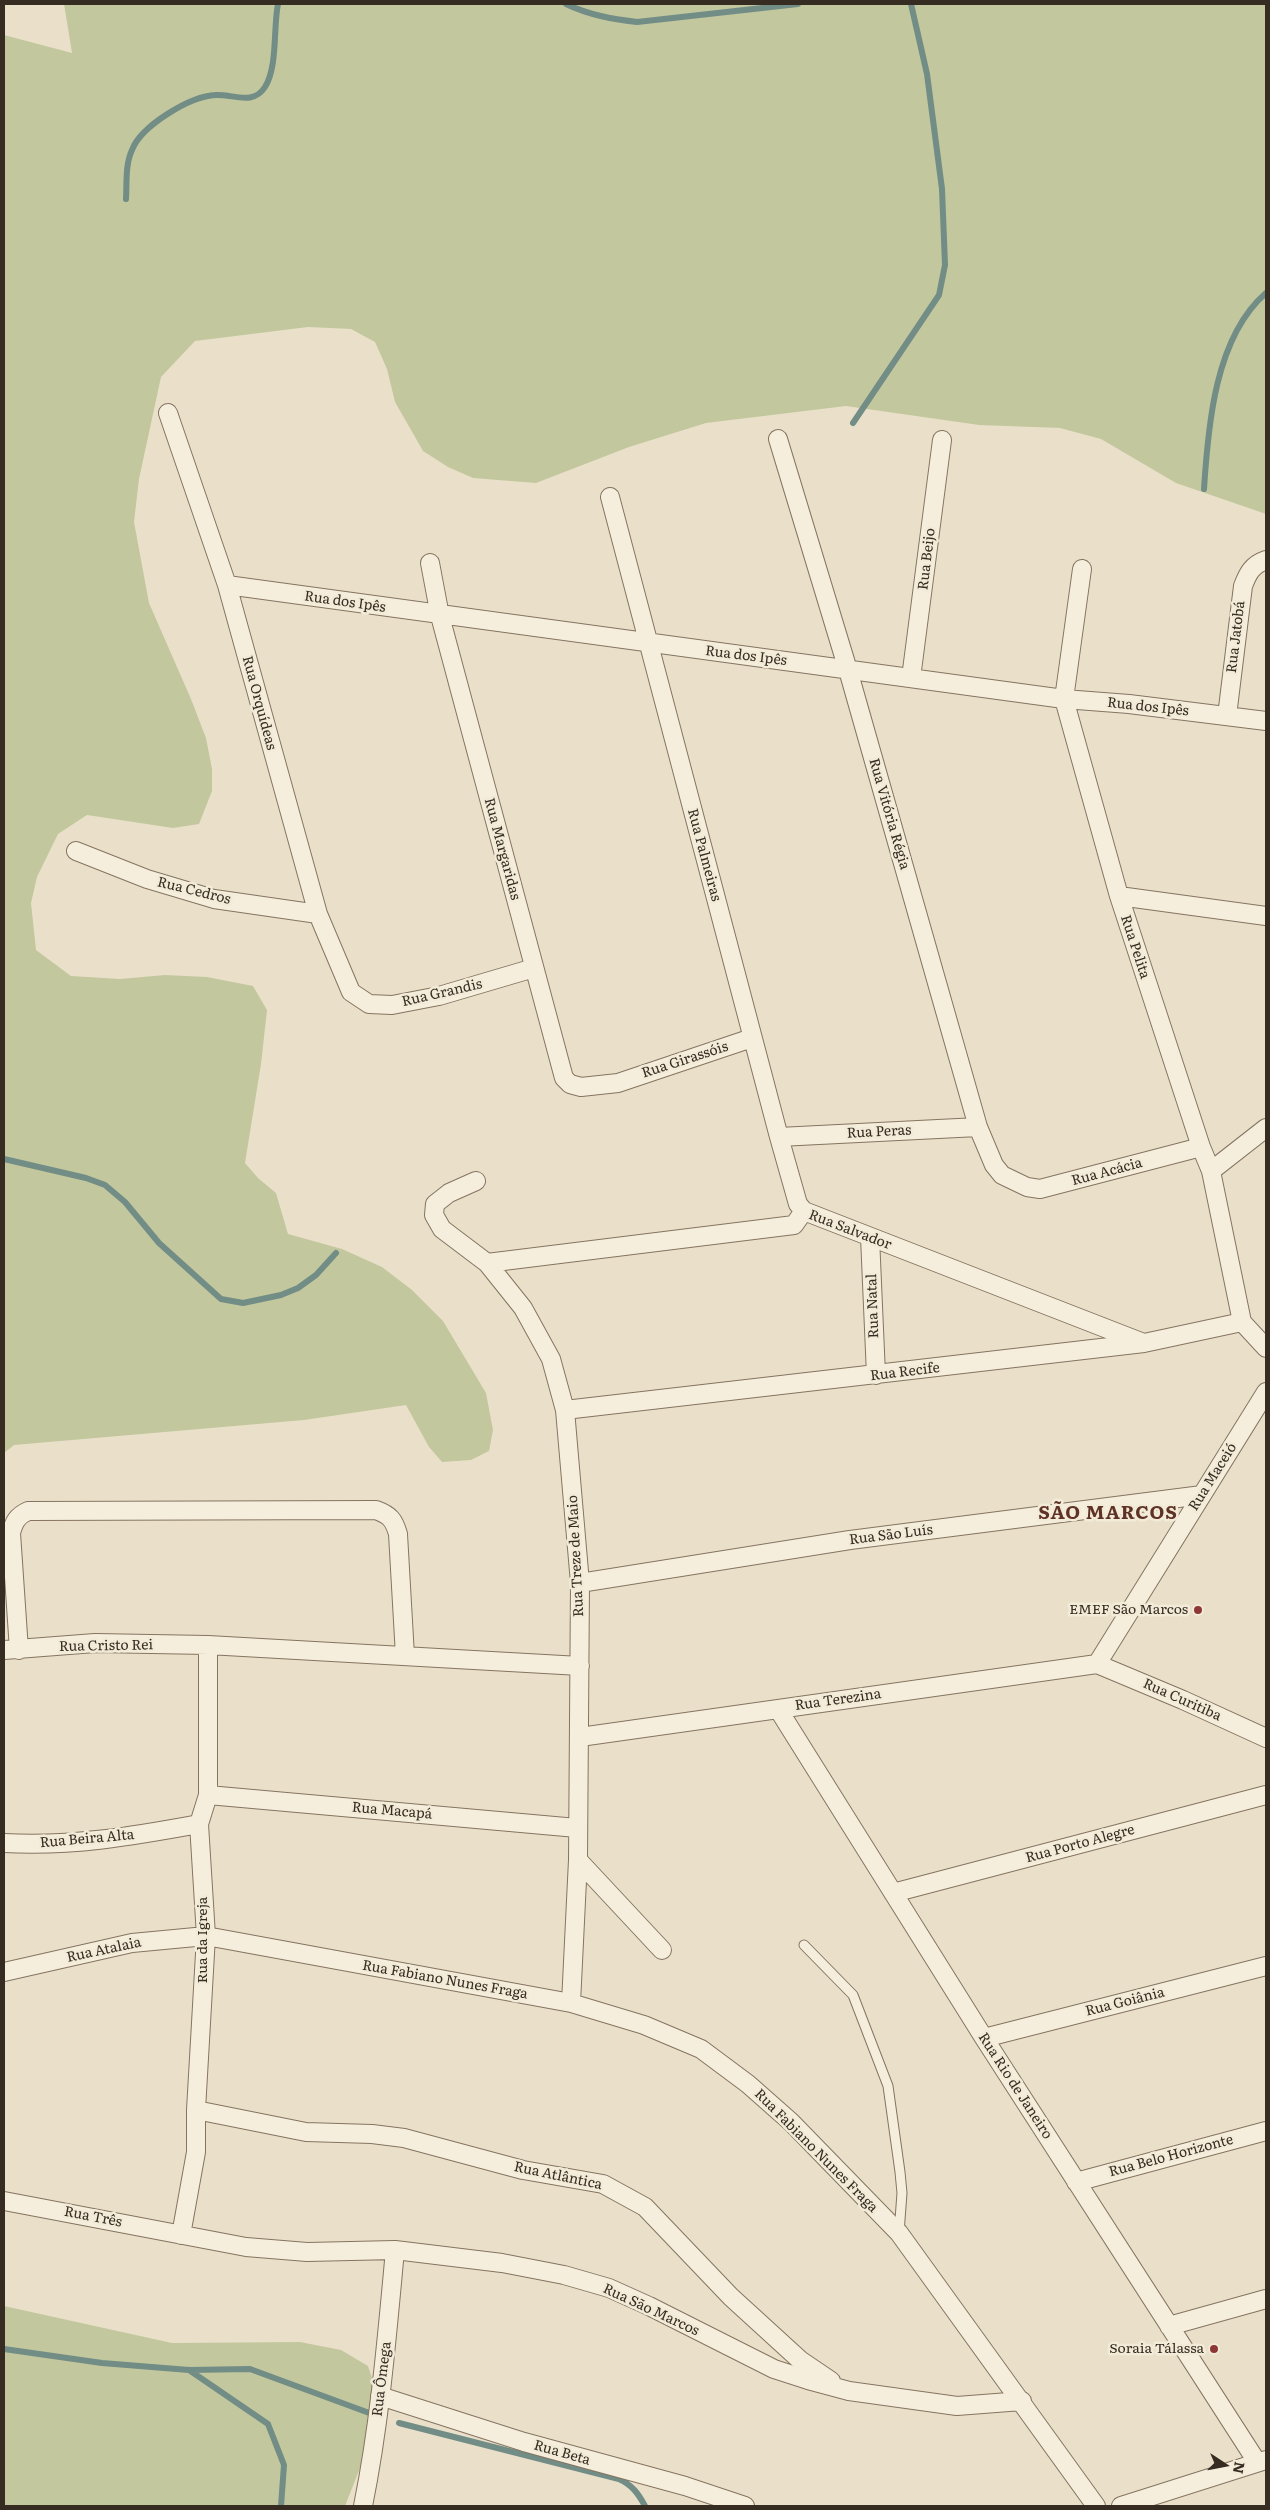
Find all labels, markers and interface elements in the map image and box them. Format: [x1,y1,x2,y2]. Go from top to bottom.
street label: Rua Beijo [915,527,939,591]
street label: Rua dos Ipês [303,588,387,616]
street label: Rua Jatobá [1223,600,1249,674]
street label: Rua dos Ipês [704,643,788,669]
street label: Rua Orquídeas [238,654,280,752]
street label: Rua dos Ipês [1106,694,1190,720]
street label: Rua Vitória Régia [865,756,913,872]
street label: Rua Margaridas [480,796,524,902]
street label: Rua Palmeiras [684,807,724,903]
street label: Rua Cedros [156,874,232,908]
street label: Rua Pelita [1117,913,1153,981]
street label: Rua Grandis [400,976,484,1010]
street label: Rua Girassóis [640,1038,730,1082]
street label: Rua Peras [846,1122,912,1142]
street label: Rua Acácia [1070,1154,1144,1190]
street label: Rua Salvador [806,1206,894,1254]
street label: Rua Natal [863,1273,883,1339]
street label: Rua Recife [869,1359,941,1385]
street label: Rua Maceió [1185,1440,1241,1514]
street label: Rua Treze de Maio [564,1495,588,1617]
district label: SÃO MARCOS [1037,1502,1179,1524]
street label: Rua São Luís [848,1522,934,1548]
place label: EMEF São Marcos [1069,1602,1188,1618]
marker: EMEF São Marcos [1192,1604,1204,1616]
street label: Rua Cristo Rei [59,1637,153,1655]
street label: Rua Curitiba [1140,1675,1224,1725]
street label: Rua Terezina [794,1686,882,1714]
street label: Rua Macapá [351,1799,433,1823]
street label: Rua Porto Alegre [1024,1821,1136,1867]
street label: Rua Beira Alta [39,1827,135,1851]
street label: Rua da Igreja [195,1897,211,1983]
street label: Rua Atalaia [65,1934,143,1966]
street label: Rua Fabiano Nunes Fraga [361,1957,529,2003]
street label: Rua Goiânia [1084,1984,1166,2020]
street label: Rua Rio de Janeiro [974,2030,1056,2142]
street label: Rua Fabiano Nunes Fraga [751,2086,881,2216]
street label: Rua Belo Horizonte [1107,2131,1235,2181]
street label: Rua Atlântica [512,2158,604,2194]
street label: Rua Três [63,2203,123,2231]
street label: Rua São Marcos [600,2280,702,2340]
street label: Rua Ômega [369,2341,395,2417]
place label: Soraia Tálassa [1109,2341,1204,2357]
marker: Soraia Tálassa [1208,2343,1220,2355]
street label: Rua Beta [532,2437,592,2469]
north arrow [1200,2440,1250,2490]
text: N [1229,2460,1251,2476]

